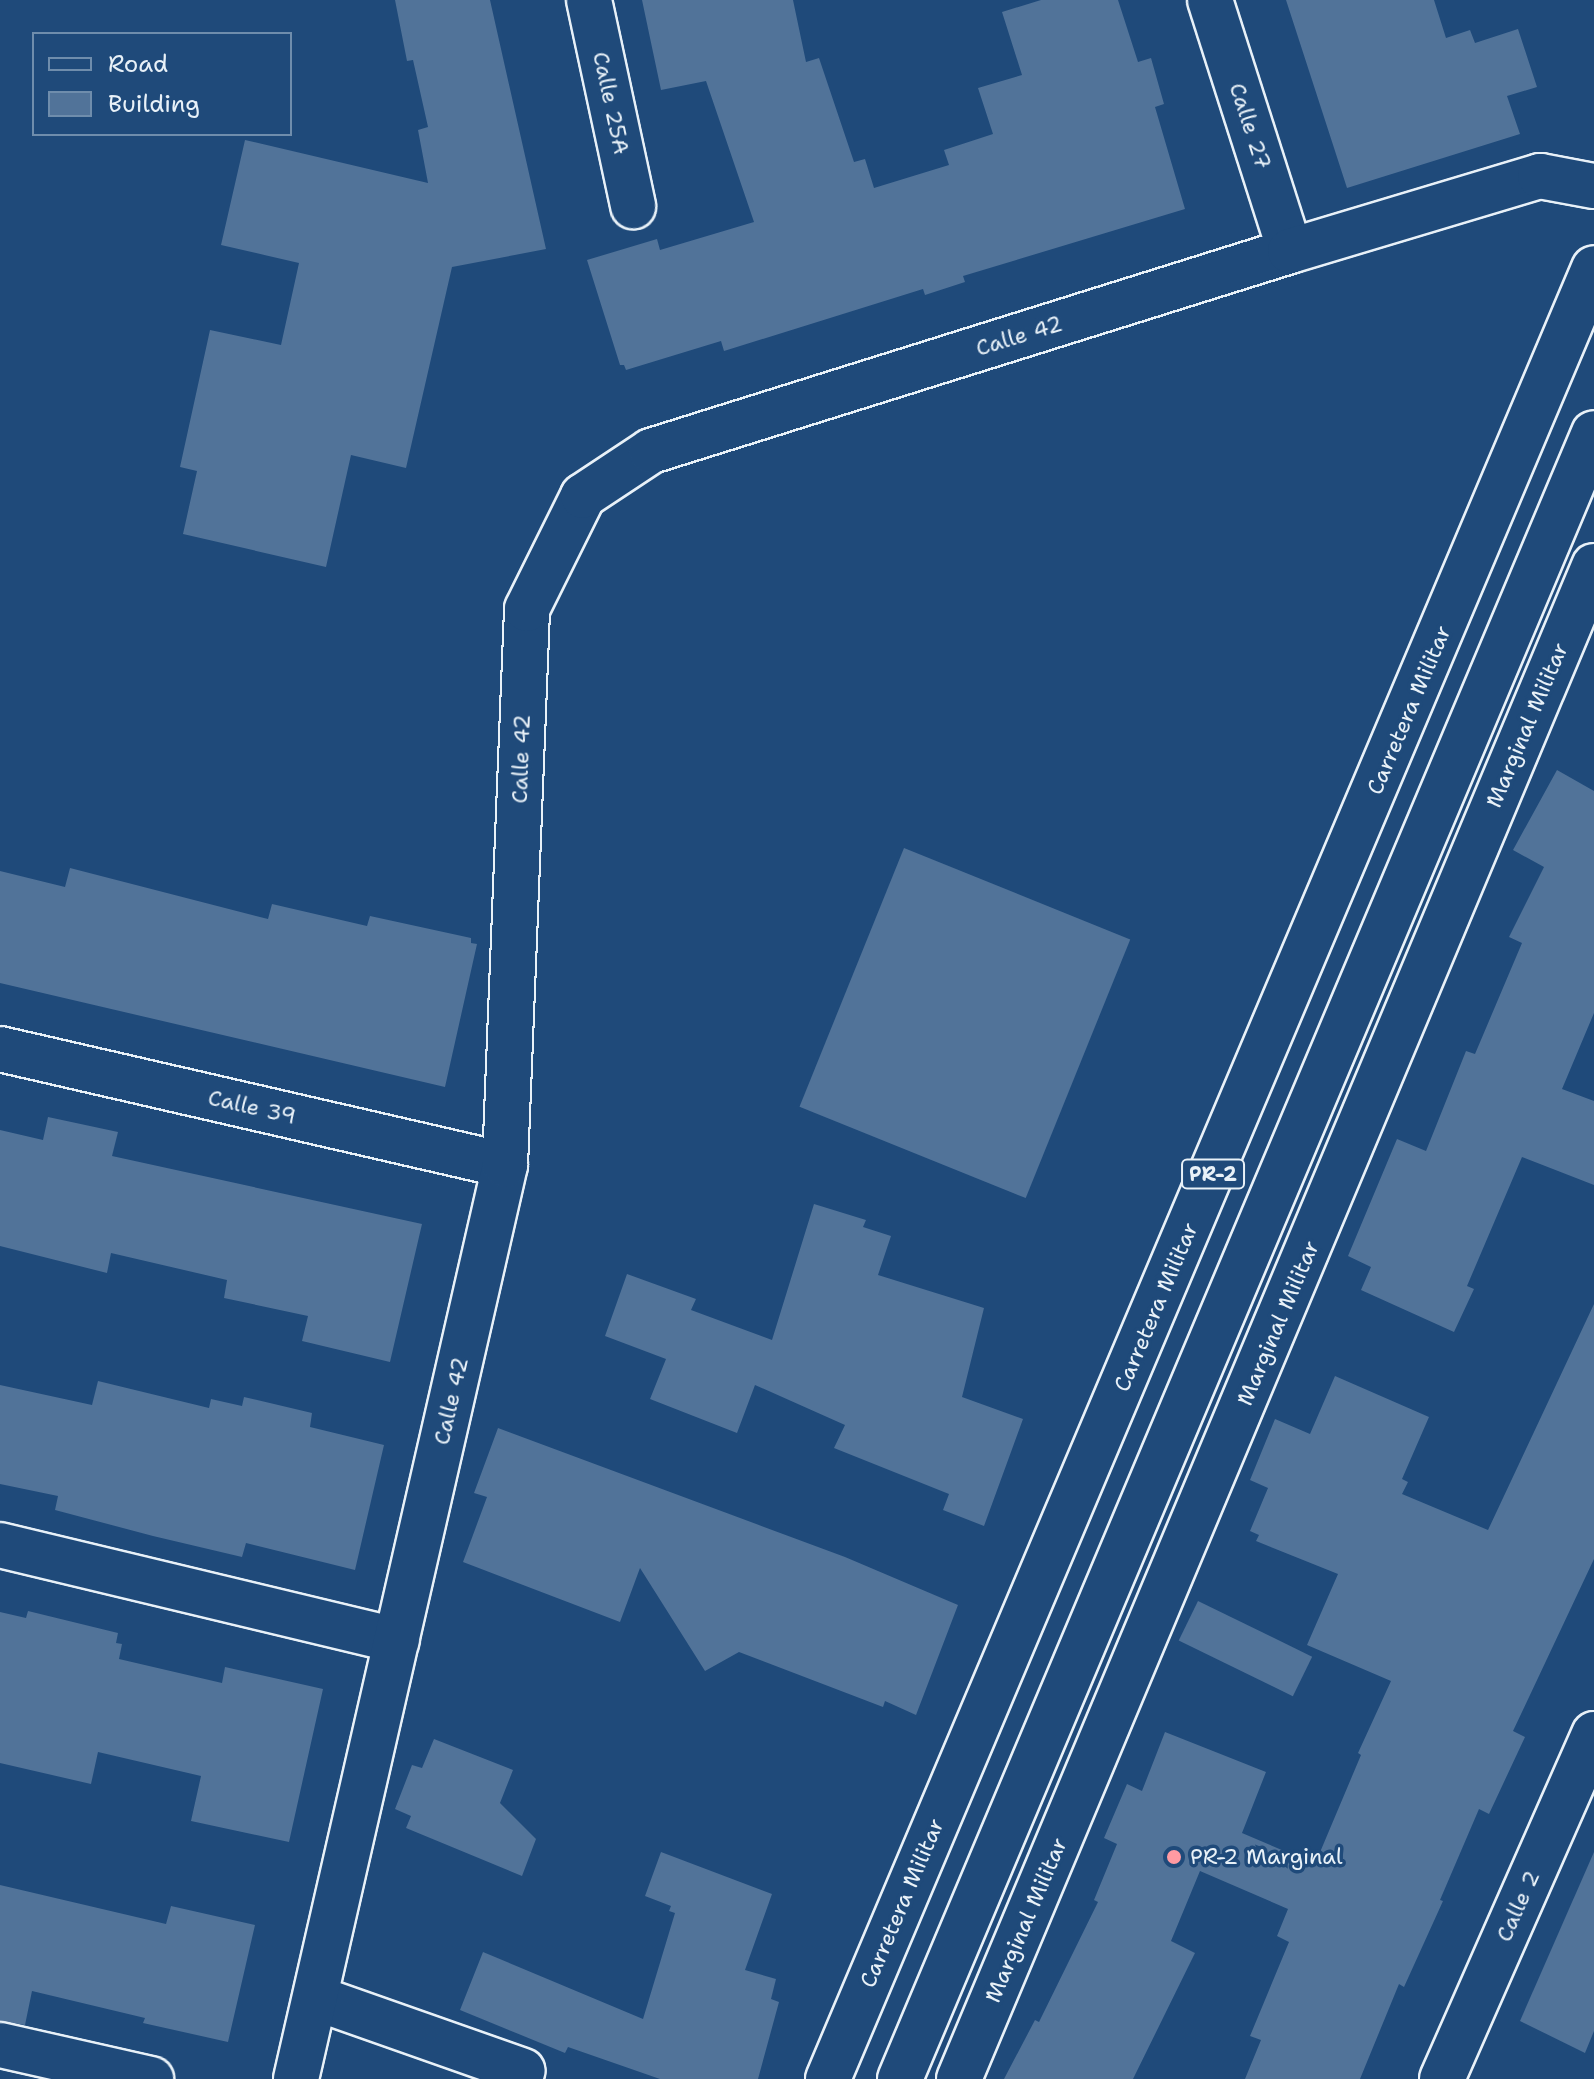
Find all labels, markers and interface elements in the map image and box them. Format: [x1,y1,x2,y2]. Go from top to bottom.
legend [32,32,292,136]
text: Road [108,48,168,80]
street label: Calle 25A [587,49,635,157]
street label: Calle 27 [1224,80,1276,172]
text: Building [108,88,200,120]
street label: Calle 42 [973,310,1065,362]
street label: Carretera Militar [1361,621,1457,799]
street label: Marginal Militar [1480,639,1574,811]
street label: Calle 42 [506,714,536,804]
street label: Calle 39 [205,1084,299,1130]
road number: PR-2 [1181,1158,1245,1190]
street label: Carretera Militar [1108,1218,1204,1396]
street label: Marginal Militar [1231,1237,1325,1409]
street label: Calle 42 [428,1355,474,1447]
street label: Carretera Militar [854,1814,950,1992]
street label: Marginal Militar [979,1834,1073,2006]
place label: PR-2 Marginal [1190,1844,1343,1870]
marker: PR-2 Marginal [1165,1848,1183,1866]
street label: Calle 2 [1491,1866,1545,1946]

